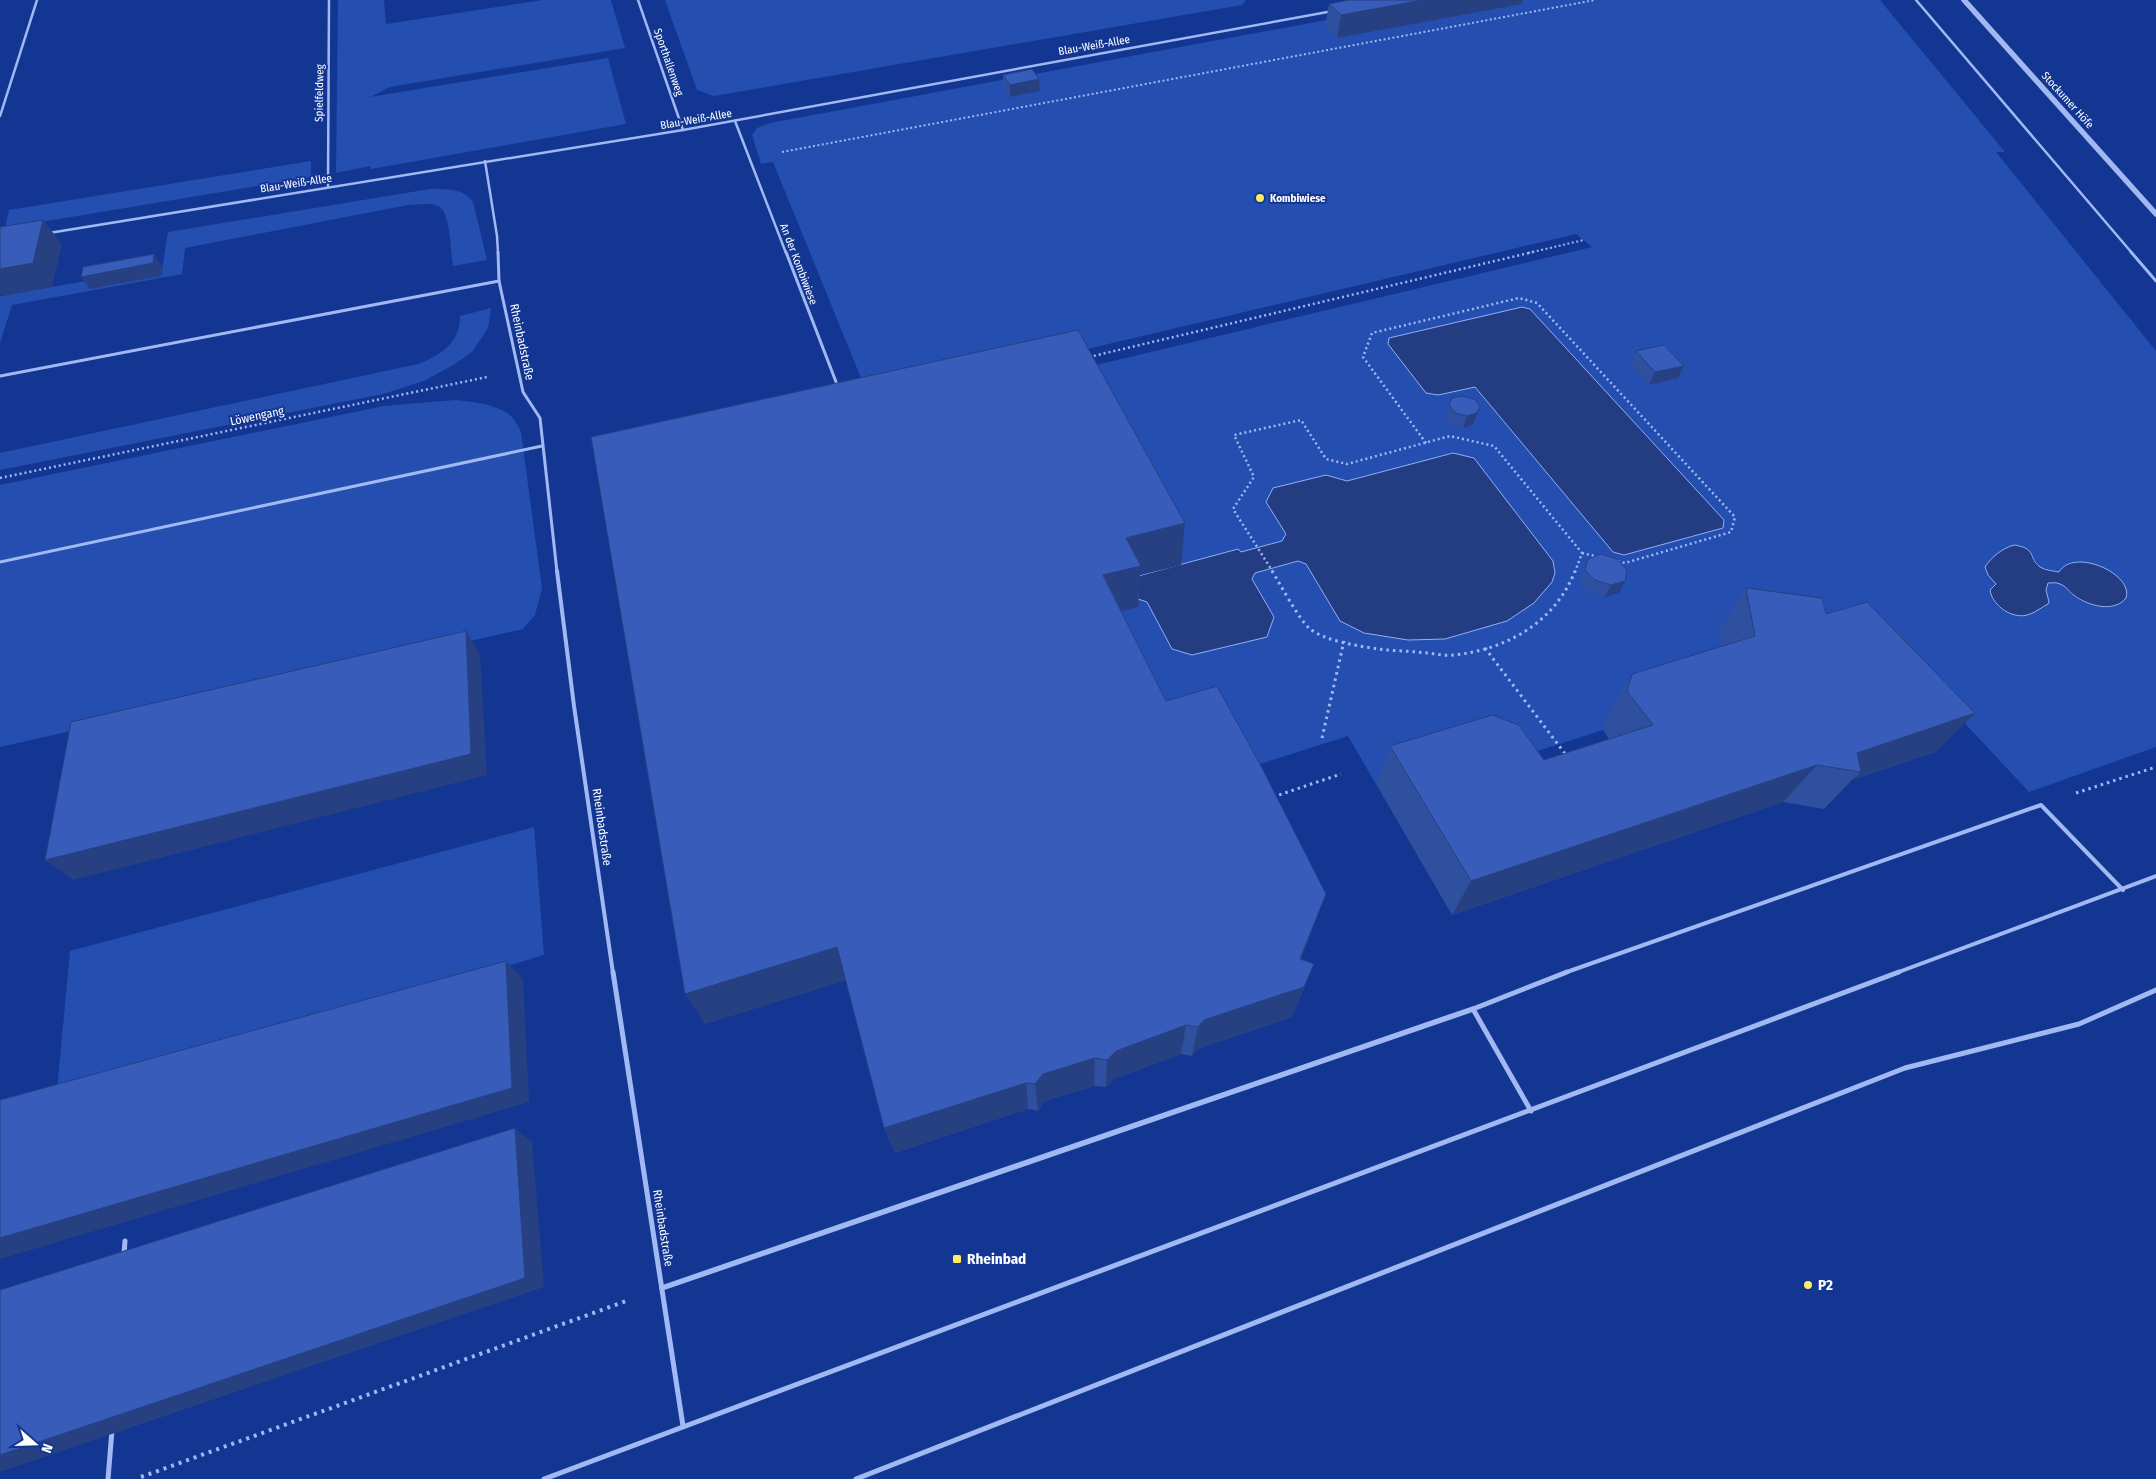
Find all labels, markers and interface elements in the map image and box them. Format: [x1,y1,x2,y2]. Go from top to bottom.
street label: Sporthallenweg [651,27,686,98]
street label: Blau-Weiß-Allee [1057,33,1131,58]
street label: Spielfeldweg [312,63,327,122]
street label: Stockumer Höfe [2039,69,2096,131]
street label: Blau-Weiß-Allee [659,107,733,132]
street label: Blau-Weiß-Allee [259,171,333,196]
marker: Kombiwiese [1254,192,1266,204]
place label: Kombiwiese [1270,192,1326,205]
street label: An der Kombiwiese [777,222,820,307]
street label: Rheinbadstraße [507,302,537,382]
street label: Löwengang [229,403,286,429]
street label: Rheinbadstraße [590,787,614,867]
street label: Rheinbadstraße [650,1188,676,1268]
place label: Rheinbad [967,1250,1026,1268]
marker: Rheinbad [951,1253,963,1265]
place label: P2 [1818,1276,1833,1294]
marker: P2 [1802,1279,1814,1291]
north arrow [10,1419,60,1469]
text: N [37,1441,56,1455]

